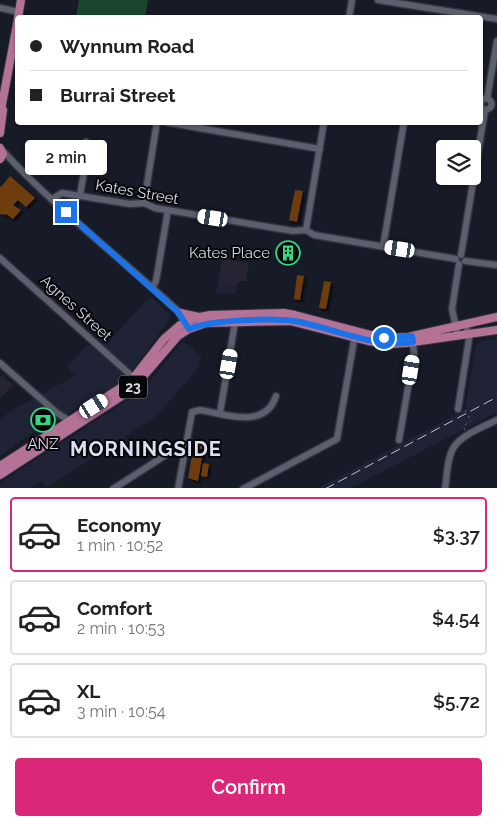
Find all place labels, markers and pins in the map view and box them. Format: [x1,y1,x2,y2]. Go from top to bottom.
building icon: Kates Place [275,240,301,266]
place label: Kates Place [189,244,270,262]
bank icon: ANZ [30,407,56,433]
place label: ANZ [27,435,59,453]

